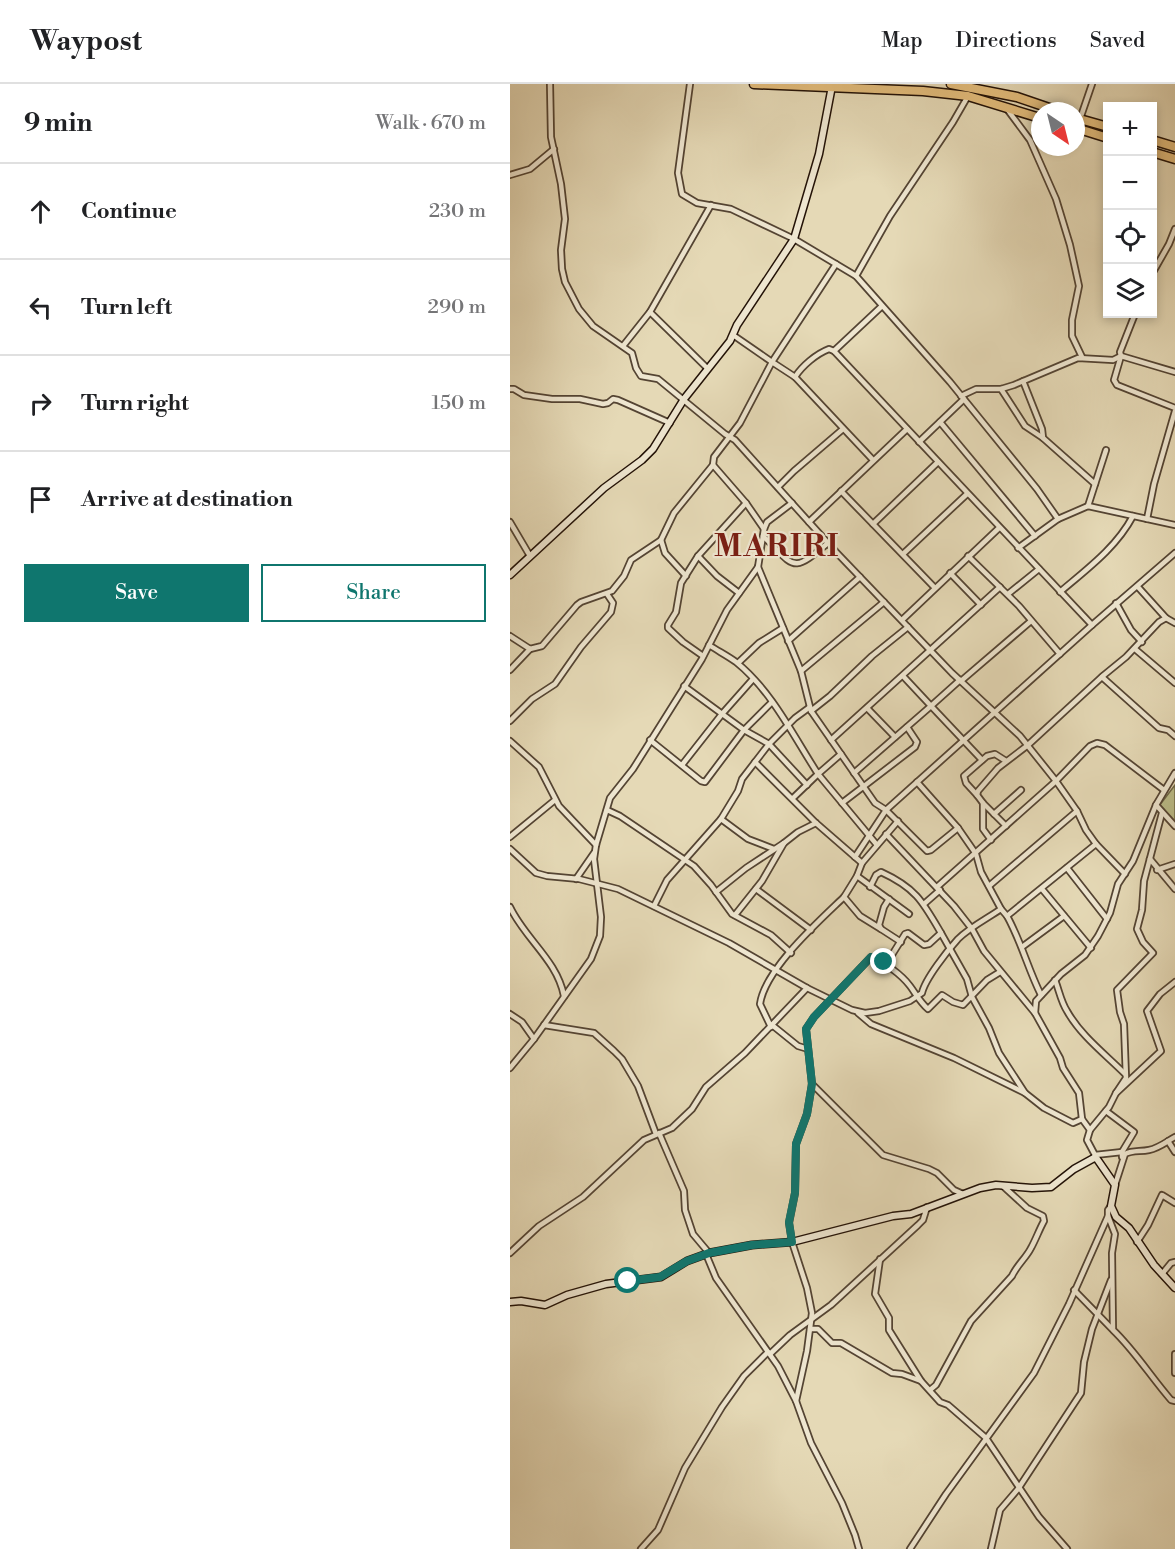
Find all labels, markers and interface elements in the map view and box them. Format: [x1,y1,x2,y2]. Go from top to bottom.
text: Waypost [30,24,142,59]
text: Map [881,28,923,54]
text: Directions [956,28,1057,54]
text: Saved [1090,28,1145,54]
north arrow [1031,102,1085,156]
map controls [1103,102,1157,318]
button: + [1103,102,1157,156]
text: 9 min [24,107,92,139]
text: Walk · 670 m [376,111,486,136]
button: − [1103,156,1157,210]
icon: ahead [24,195,57,228]
text: Continue [81,198,177,225]
text: 230 m [429,199,486,224]
button: locate [1103,210,1157,264]
button: layers [1103,264,1157,318]
icon: left [24,291,57,324]
text: Turn left [81,294,172,321]
text: 290 m [428,295,486,320]
icon: right [24,387,57,420]
text: Turn right [81,390,189,417]
text: 150 m [431,391,486,416]
icon: arrive [24,483,57,516]
text: Arrive at destination [81,486,293,513]
district label: MARIRI [714,528,840,566]
button: Save [24,564,249,622]
button: Share [261,564,486,622]
route end [870,948,896,974]
route start [614,1267,640,1293]

